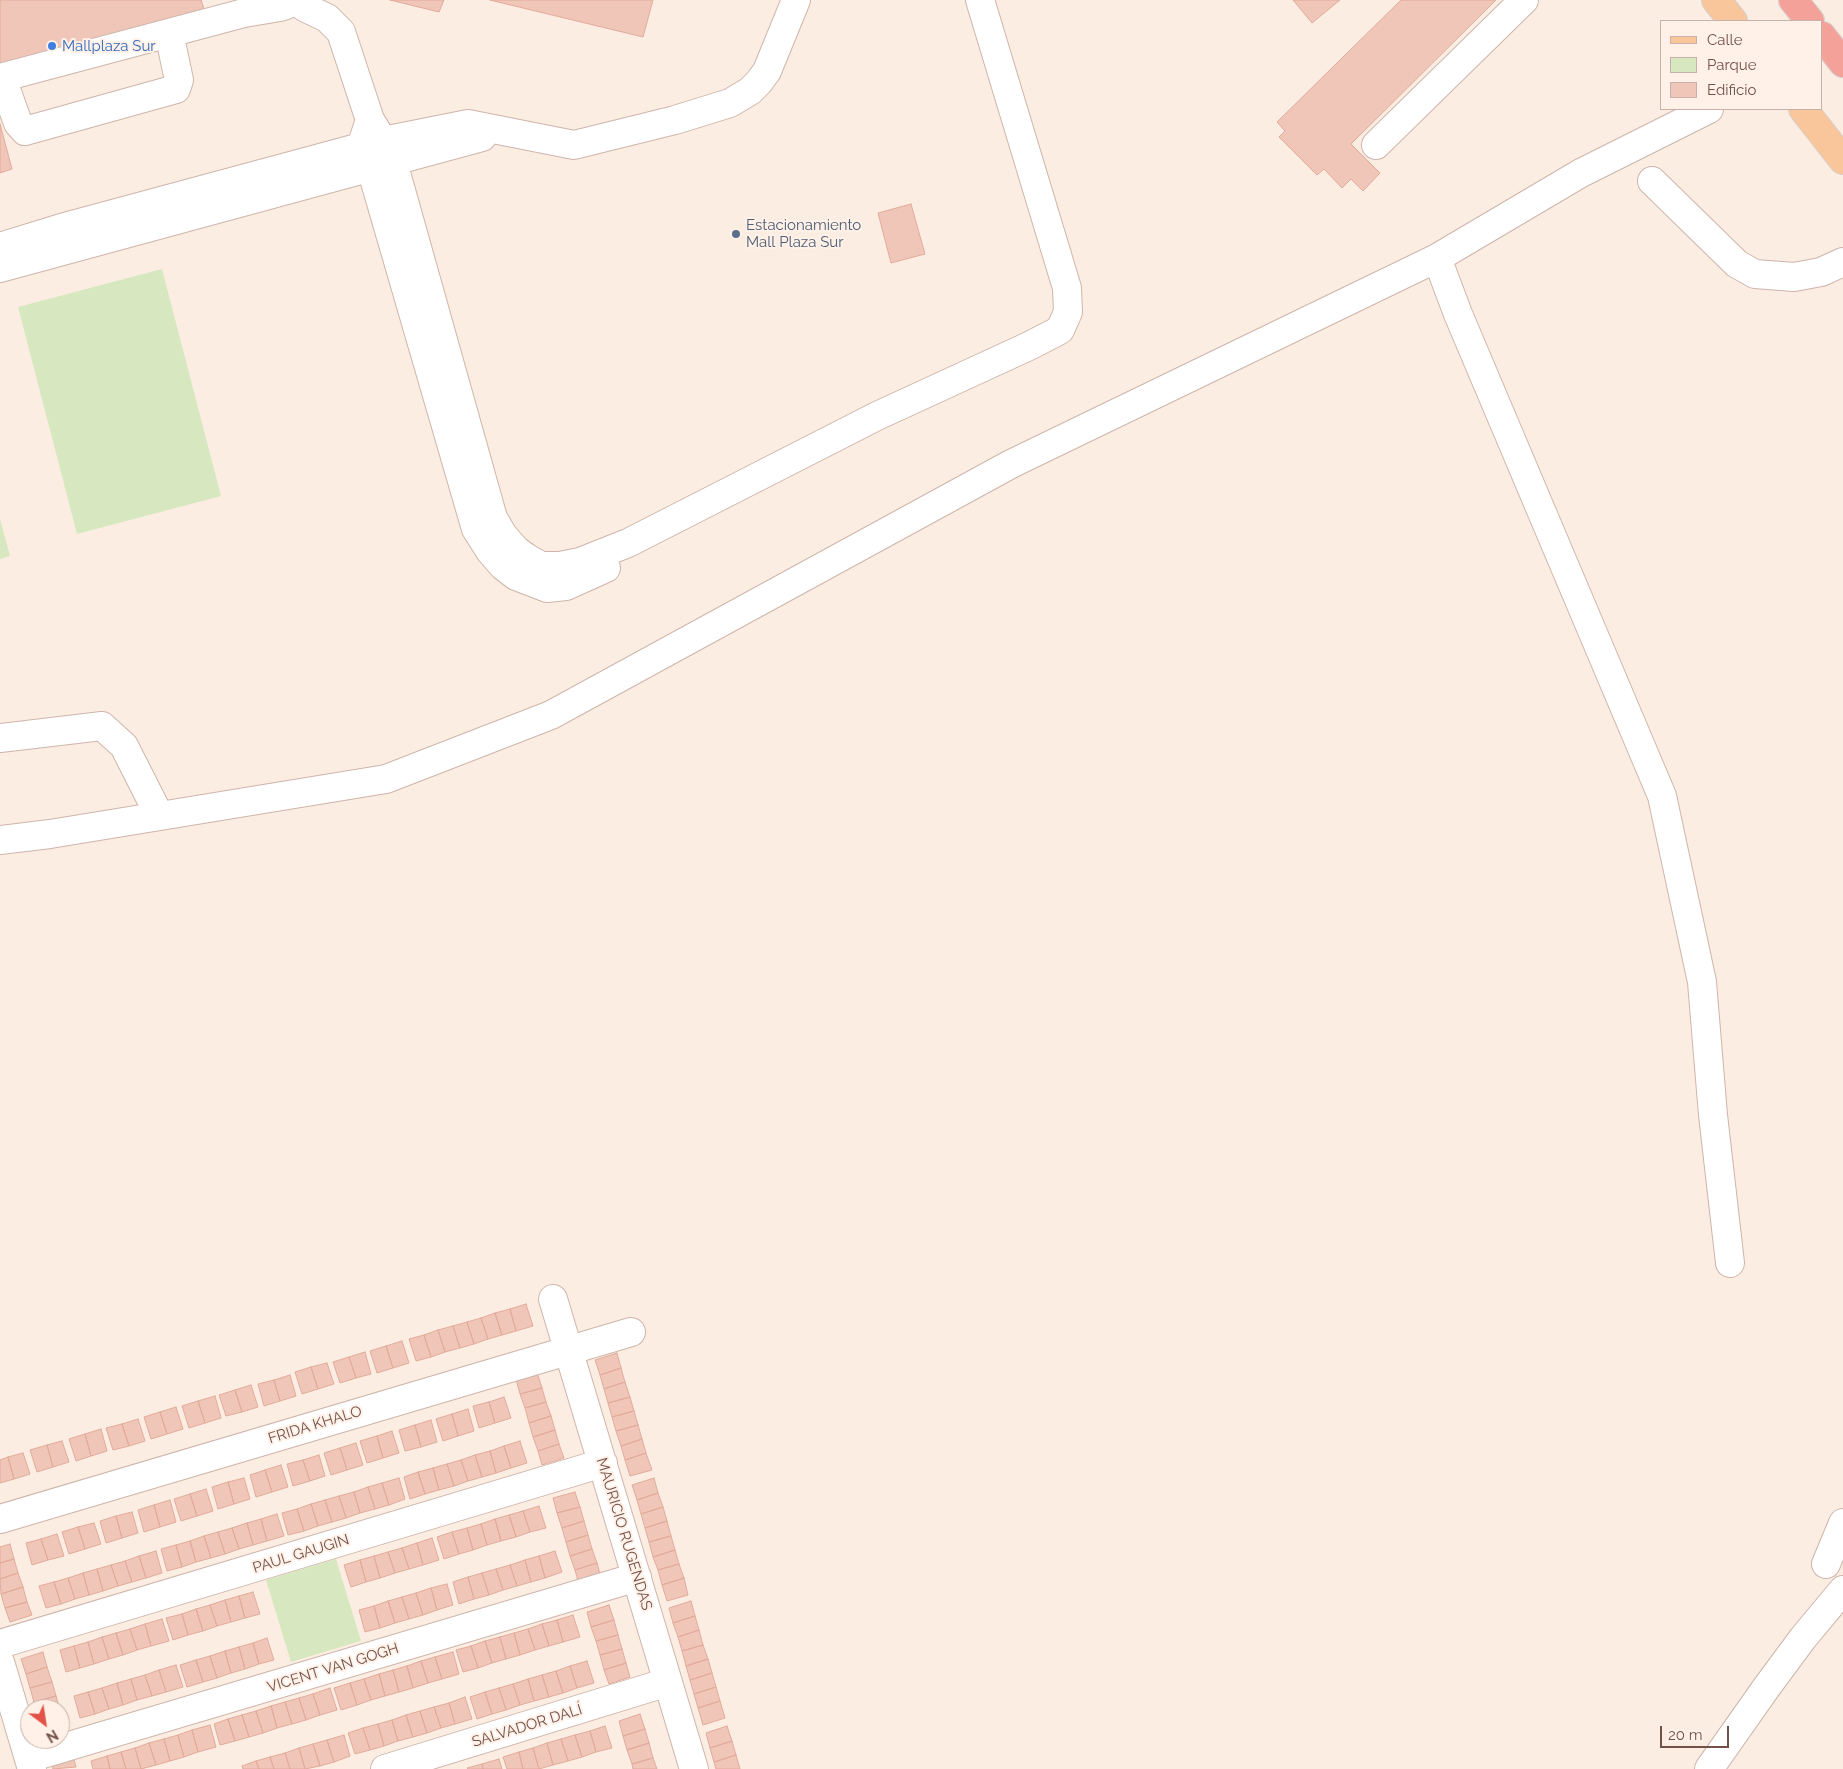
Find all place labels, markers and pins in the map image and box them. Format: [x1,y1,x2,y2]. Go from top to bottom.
place label: Mallplaza Sur [62,37,156,55]
marker: Mallplaza Sur [46,40,58,52]
place label: Estacionamiento Mall Plaza Sur [746,216,861,251]
marker: Estacionamiento Mall Plaza Sur [730,228,742,240]

